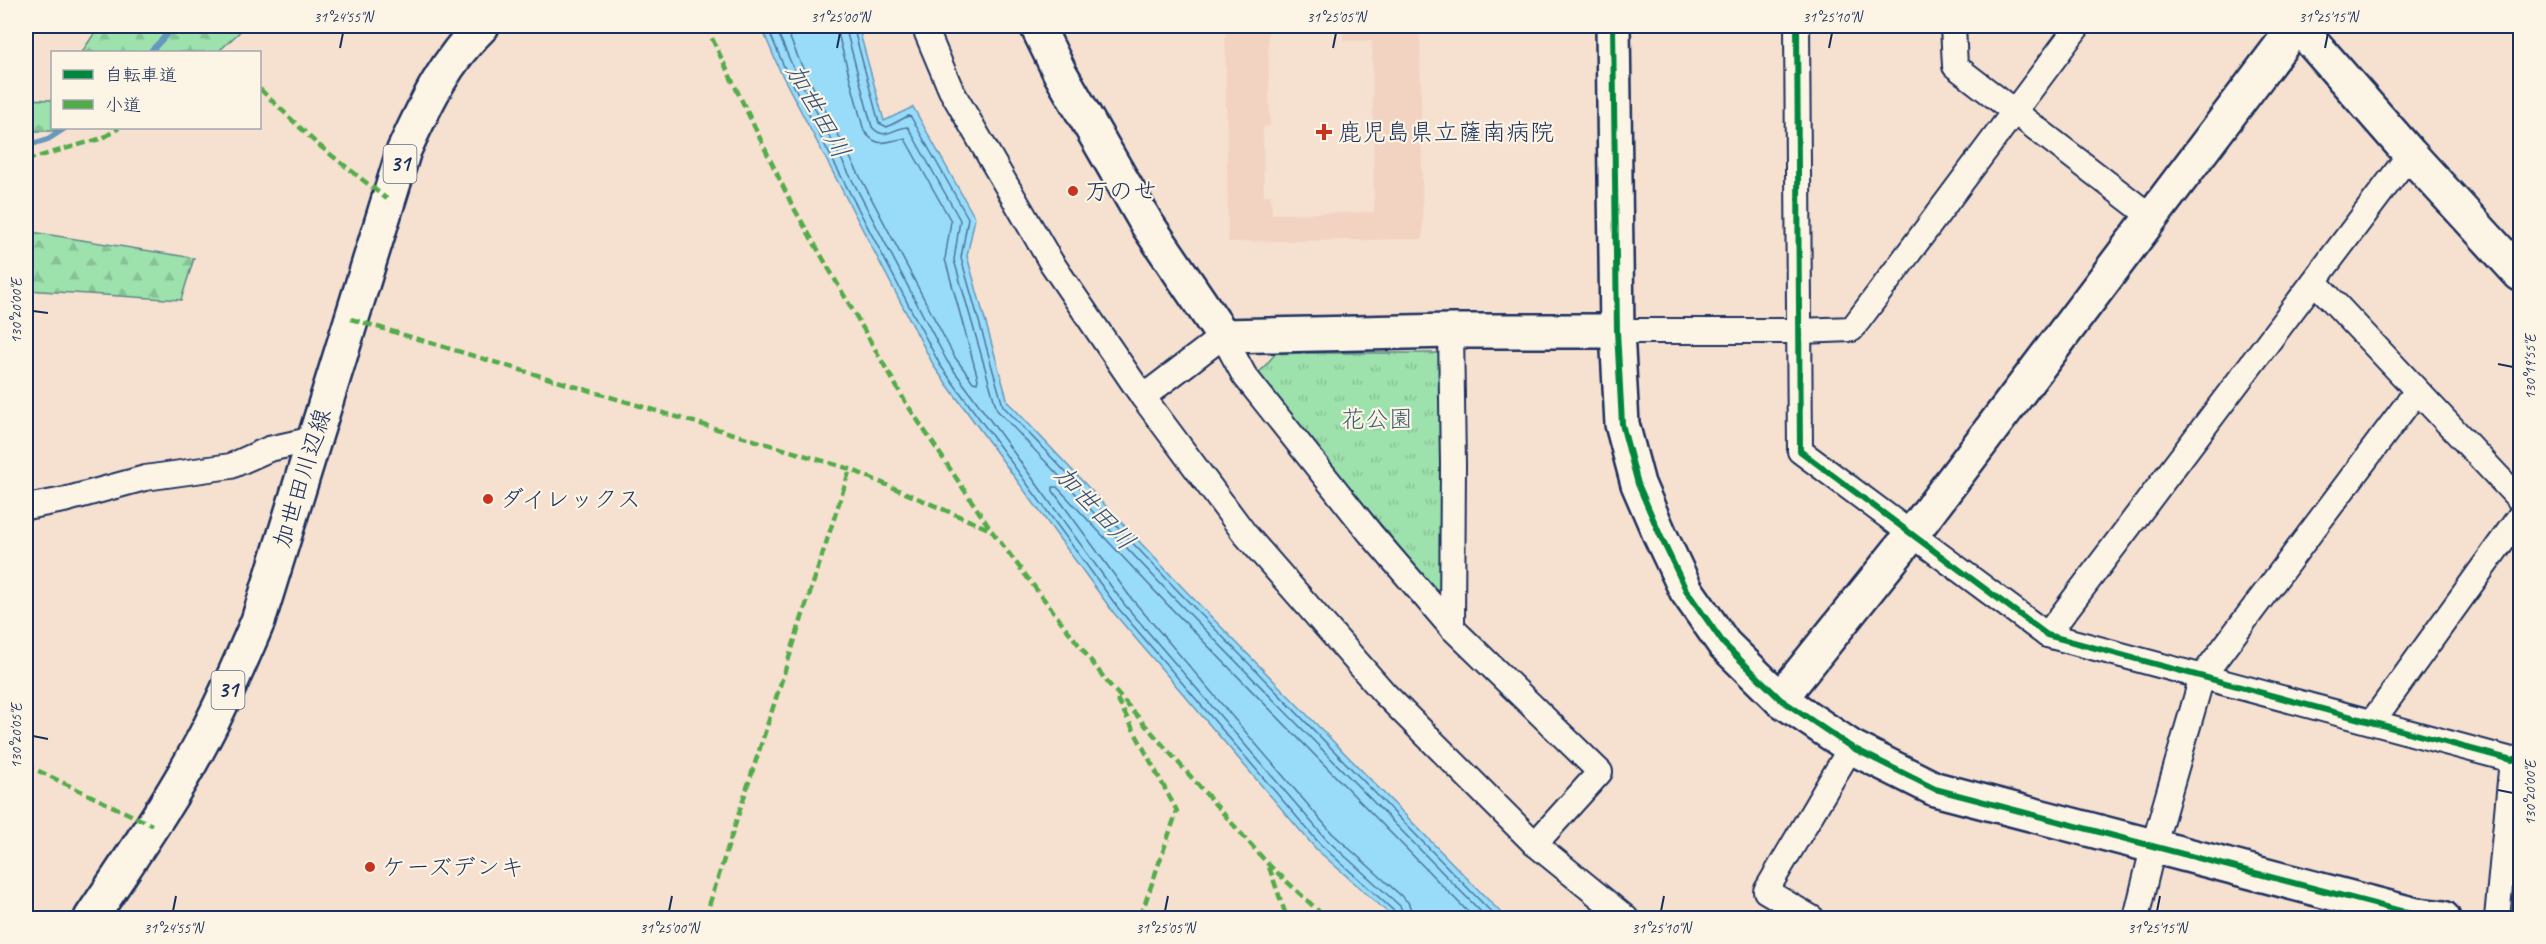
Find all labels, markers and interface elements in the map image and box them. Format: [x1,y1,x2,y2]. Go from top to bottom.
text: 31°24'55"N [313,8,376,27]
text: 31°25'00"N [810,8,873,27]
text: 31°25'05"N [1306,8,1369,27]
text: 31°25'10"N [1802,8,1865,27]
text: 31°25'15"N [2298,8,2361,27]
legend [51,51,261,129]
water label: 加世田川 [778,58,858,164]
text: 自転車道 [105,64,177,86]
text: 小道 [105,94,141,116]
place label: 鹿児島県立薩南病院 [1338,117,1554,147]
marker: 鹿児島県立薩南病院 [1315,123,1333,141]
road number: 31 [384,145,416,183]
place label: 万のせ [1085,176,1157,206]
marker: 万のせ [1066,184,1080,198]
text: 130°20'00"E [7,277,26,343]
text: 130°19'55"E [2521,333,2540,399]
park label: 花公園 [1341,404,1413,434]
street label: 加世田川辺線 [267,405,337,551]
water label: 加世田川 [1047,459,1143,557]
place label: ダイレックス [500,484,641,514]
marker: ダイレックス [481,492,495,506]
road number: 31 [212,671,244,709]
text: 130°20'05"E [7,702,26,768]
text: 130°20'00"E [2521,759,2540,825]
place label: ケーズデンキ [382,852,524,882]
marker: ケーズデンキ [363,860,377,874]
text: 31°24'55"N [143,919,206,938]
text: 31°25'00"N [639,919,702,938]
text: 31°25'05"N [1135,919,1198,938]
text: 31°25'10"N [1631,919,1694,938]
text: 31°25'15"N [2127,919,2190,938]

